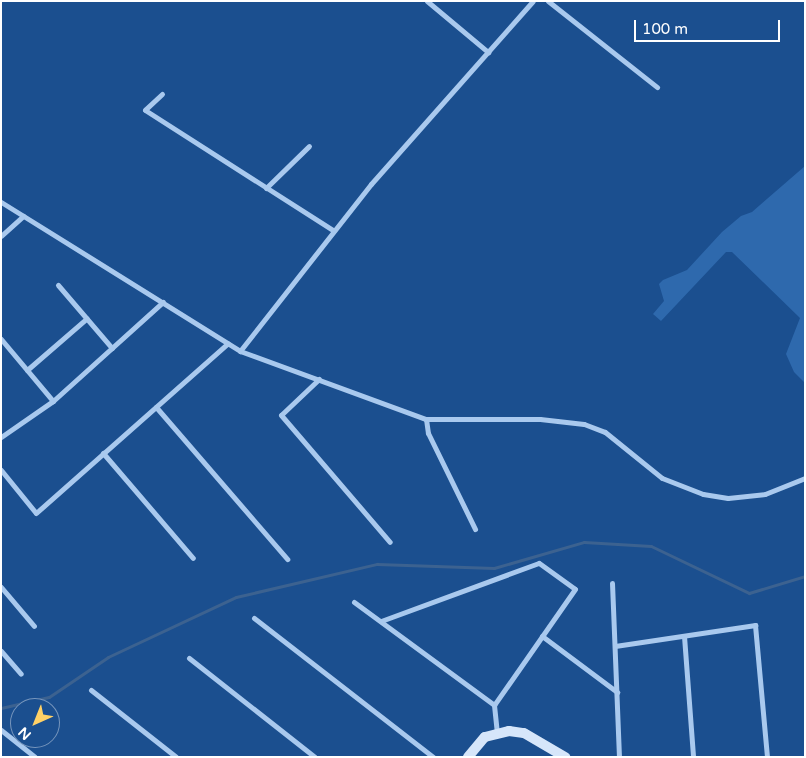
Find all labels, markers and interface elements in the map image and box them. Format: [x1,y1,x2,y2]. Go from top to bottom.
scale bar [636,10,782,42]
text: 100 m [642,20,688,38]
north arrow [10,698,60,748]
text: N [15,723,35,743]

